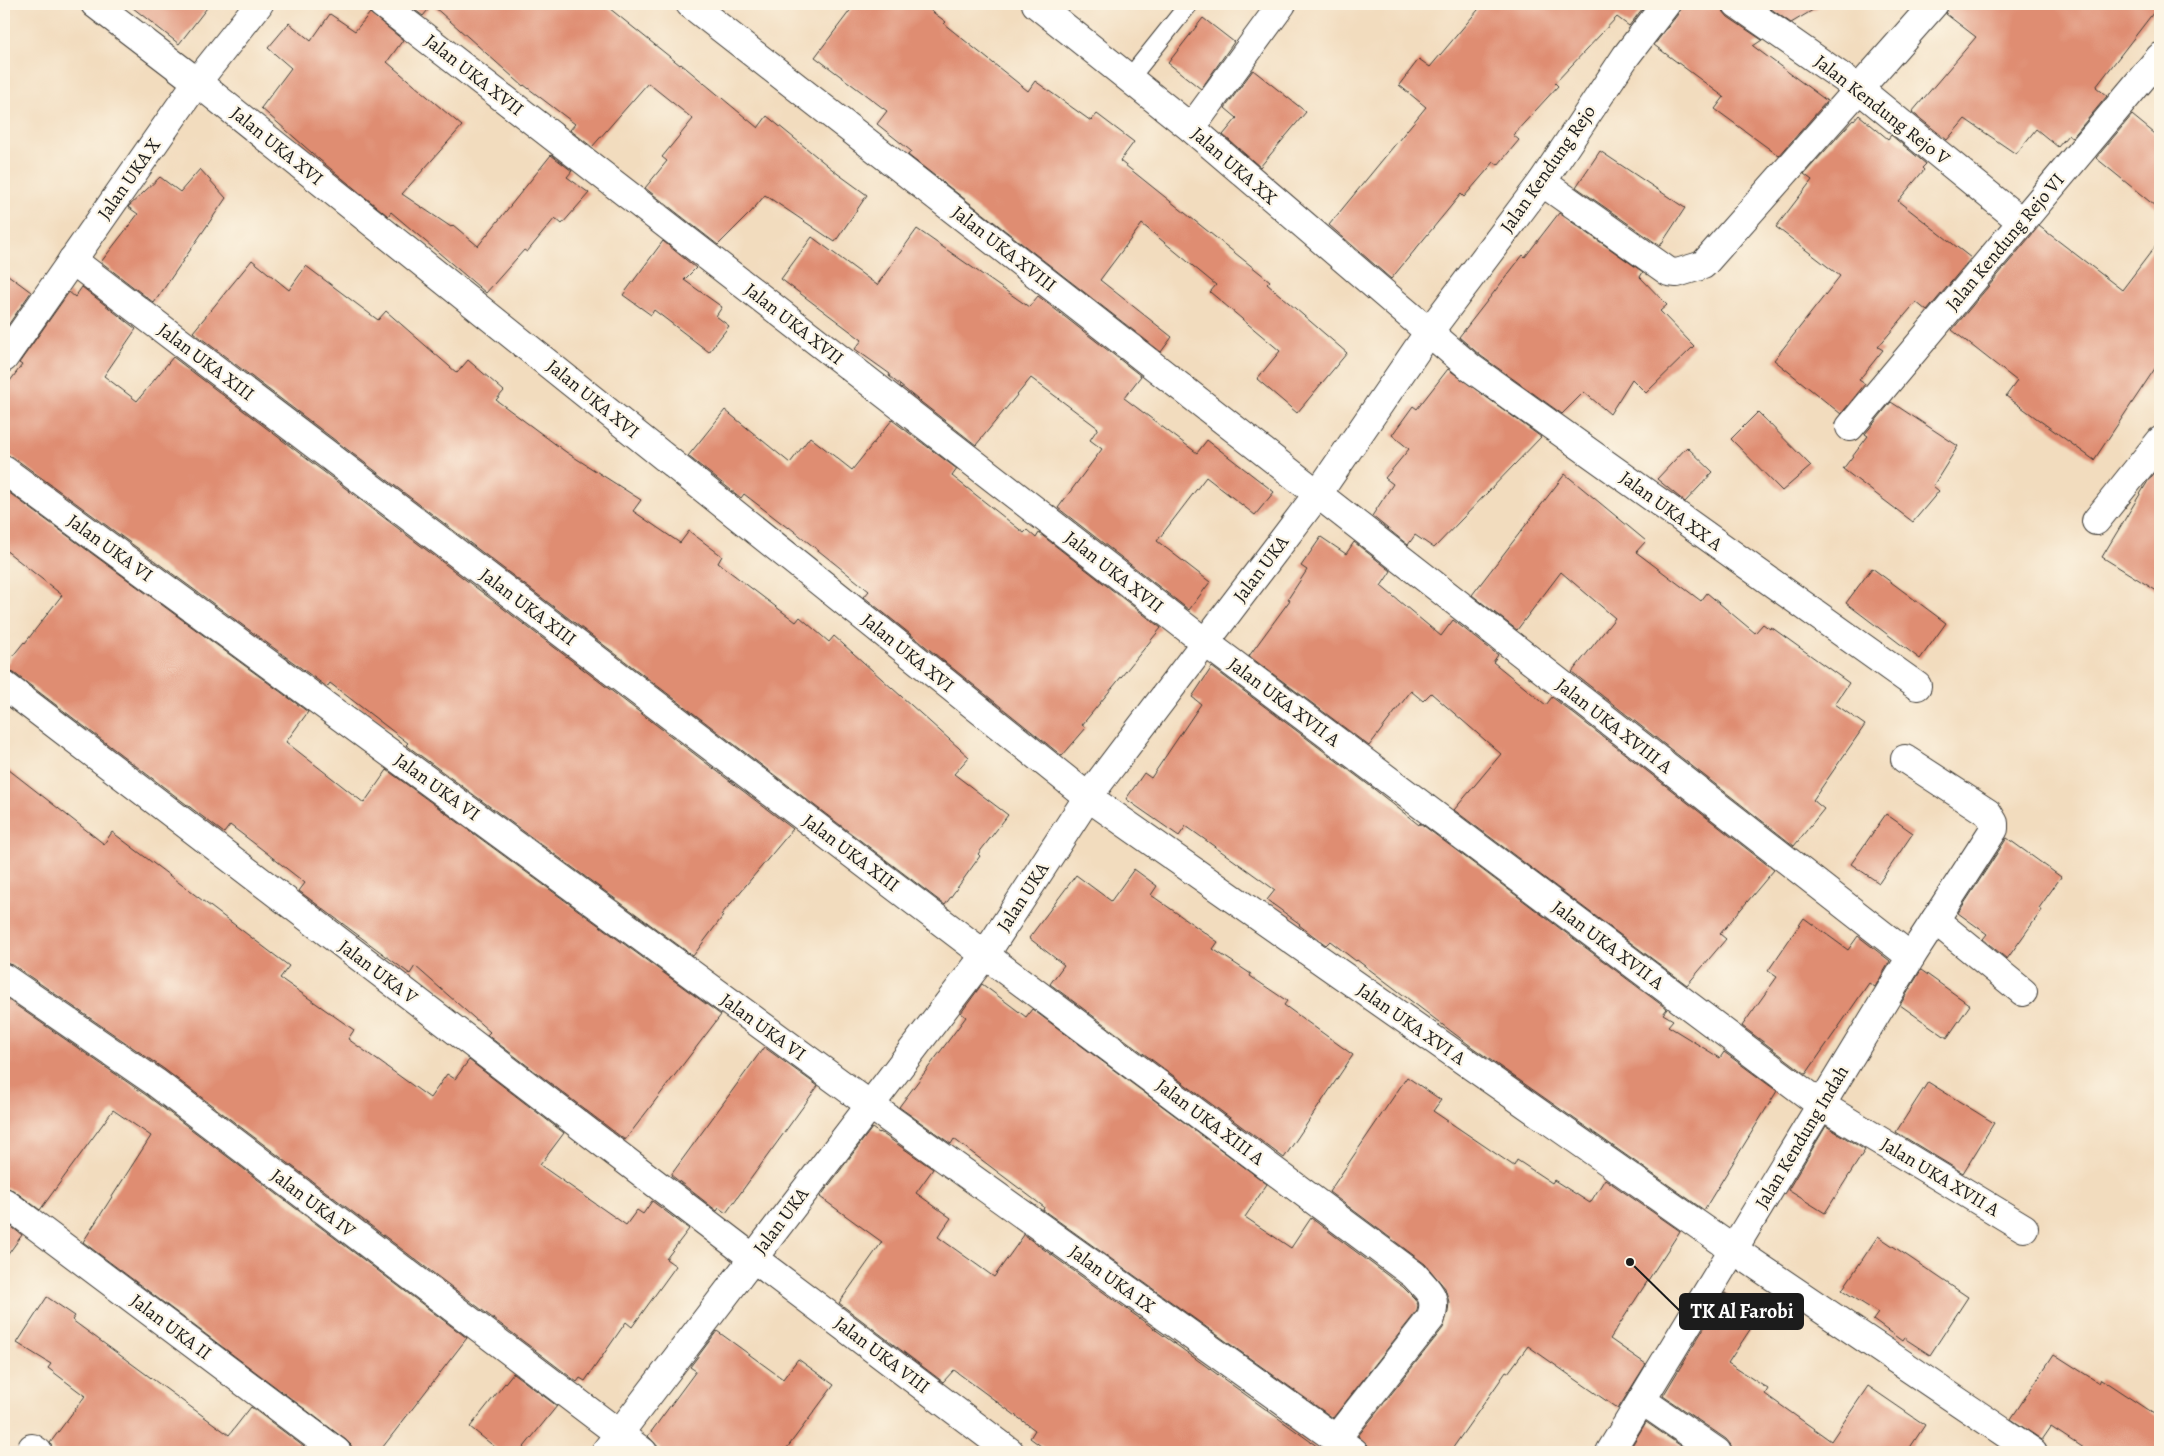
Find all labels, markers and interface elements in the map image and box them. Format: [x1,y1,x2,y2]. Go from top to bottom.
street label: Jalan UKA XVII [419,28,529,122]
street label: Jalan Kendung Rejo V [1809,49,1956,172]
street label: Jalan UKA XVI [225,100,329,192]
street label: Jalan Kendung Rejo [1494,100,1602,238]
street label: Jalan UKA XX [1185,121,1283,211]
street label: Jalan UKA X [91,133,167,225]
street label: Jalan Kendung Rejo VI [1940,168,2070,316]
street label: Jalan UKA XVIII [946,200,1062,298]
street label: Jalan UKA XVII [739,277,849,371]
street label: Jalan UKA XIII [152,317,260,407]
street label: Jalan UKA XVI [541,353,645,445]
street label: Jalan UKA XX A [1614,465,1728,558]
street label: Jalan UKA VI [62,508,158,588]
street label: Jalan UKA XVII [1059,525,1169,619]
street label: Jalan UKA [1227,529,1295,608]
street label: Jalan UKA XIII [474,562,582,652]
street label: Jalan UKA XVI [856,607,960,699]
street label: Jalan UKA XVII A [1223,651,1346,753]
street label: Jalan UKA XVIII A [1550,672,1678,780]
street label: Jalan UKA VI [389,747,485,827]
street label: Jalan UKA XIII [797,808,905,898]
street label: Jalan UKA [991,857,1056,937]
street label: Jalan UKA XVII A [1547,894,1670,996]
street label: Jalan UKA V [333,934,423,1011]
street label: Jalan UKA XVI A [1351,977,1471,1072]
street label: Jalan UKA VI [715,987,811,1067]
street label: Jalan Kendung Indah [1749,1060,1855,1214]
street label: Jalan UKA XIII A [1150,1073,1270,1172]
street label: Jalan UKA XVII A [1876,1131,2005,1223]
street label: Jalan UKA IV [265,1163,361,1244]
street label: Jalan UKA [747,1181,815,1260]
street label: Jalan UKA IX [1064,1239,1161,1319]
street label: Jalan UKA II [125,1288,217,1366]
callout: TK Al Farobi [1680,1294,1803,1329]
text: TK Al Farobi [1691,1298,1794,1325]
street label: Jalan UKA VIII [829,1310,935,1400]

